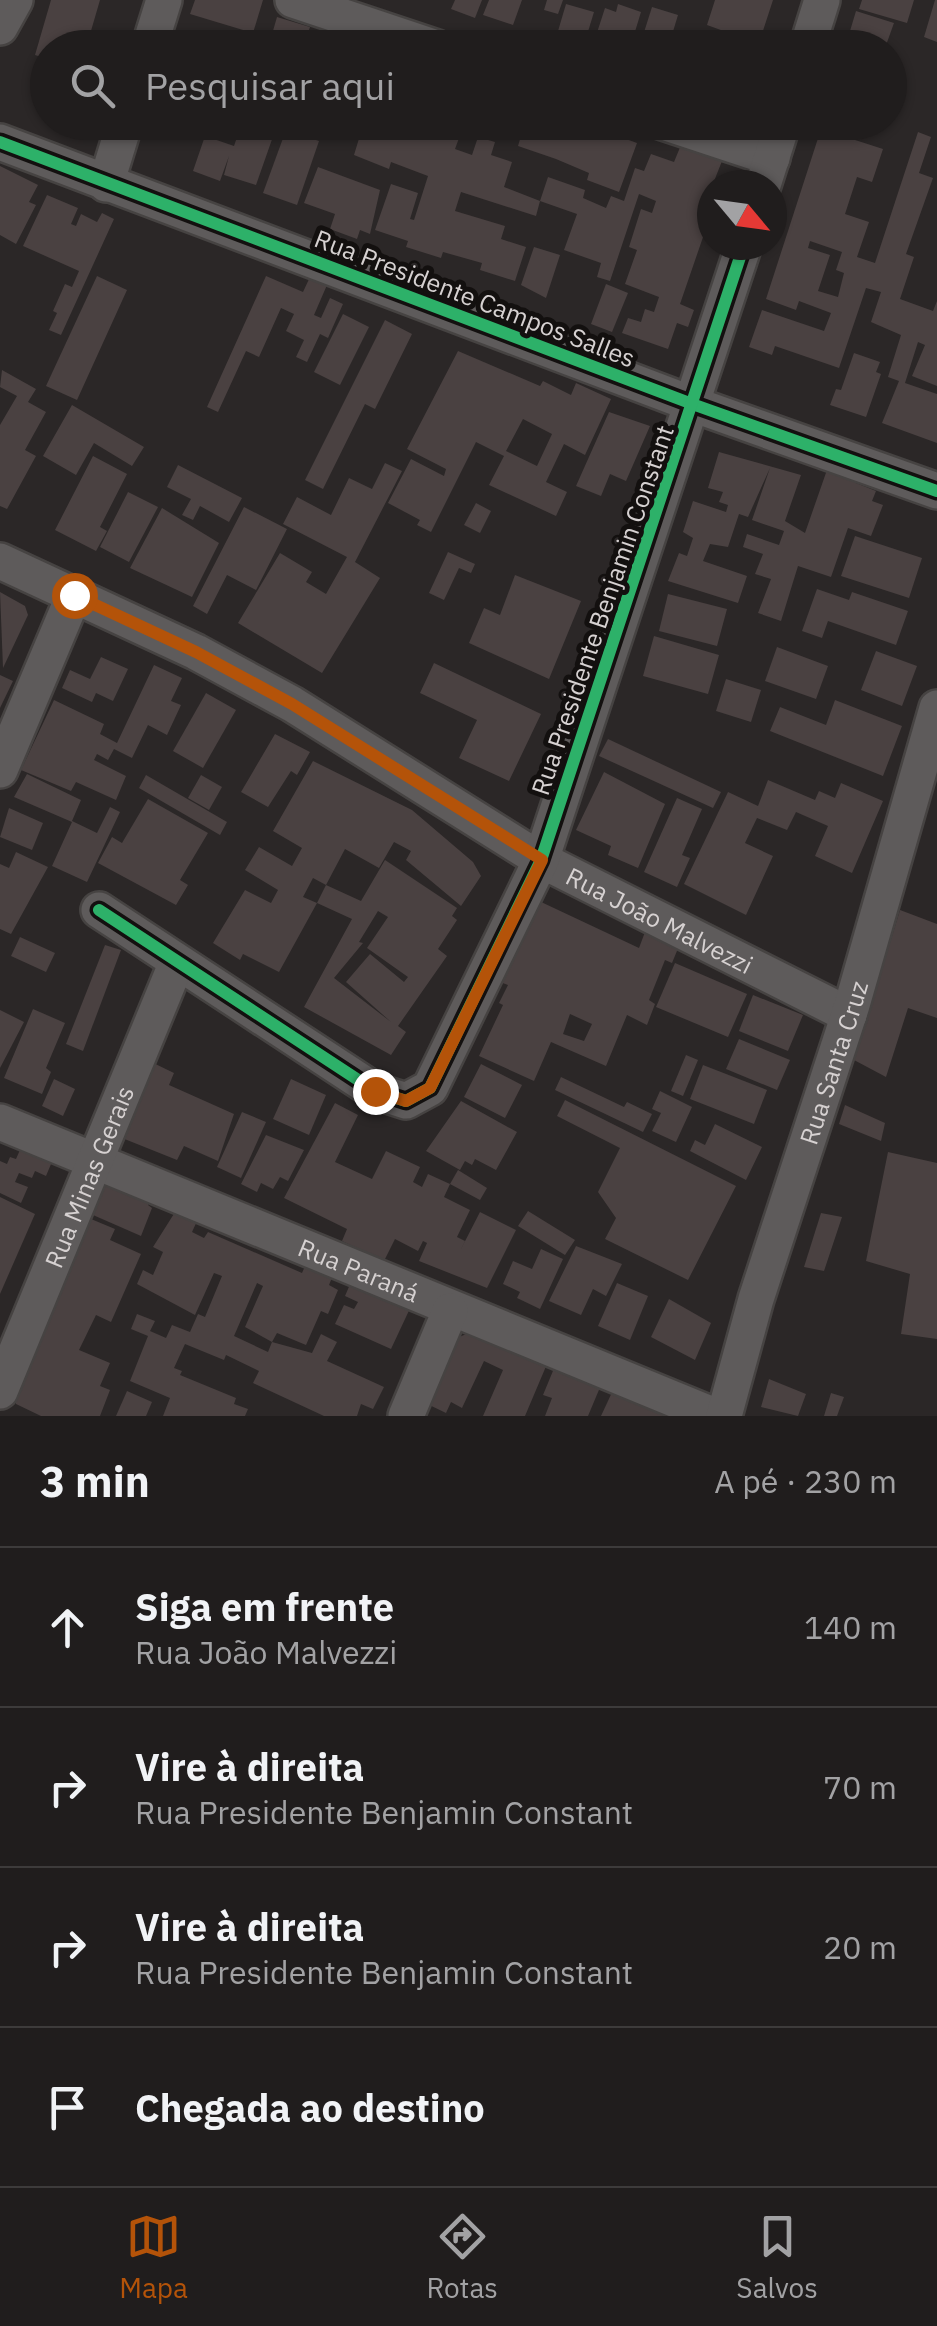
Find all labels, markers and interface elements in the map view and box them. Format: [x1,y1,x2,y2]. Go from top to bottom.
search box [30,30,907,140]
icon: search [65,58,120,113]
text: Pesquisar aqui [145,61,395,110]
north arrow [697,170,787,260]
street label: Rua Presidente Campos Salles [310,222,640,374]
street label: Rua Presidente Benjamin Constant [523,421,681,799]
route start [52,573,98,619]
street label: Rua João Malvezzi [561,859,759,981]
street label: Rua Santa Cruz [791,977,875,1149]
route end [353,1069,399,1115]
street label: Rua Minas Gerais [36,1081,141,1272]
street label: Rua Paraná [293,1230,424,1309]
text: 3 min [40,1454,150,1509]
text: A pé · 230 m [714,1460,897,1502]
text: Siga em frente [135,1582,394,1631]
icon: ahead [40,1600,95,1655]
text: 140 m [804,1606,897,1648]
text: Rua João Malvezzi [135,1631,397,1673]
text: Vire à direita [135,1742,364,1791]
icon: right [40,1760,95,1815]
text: 70 m [823,1766,897,1808]
text: Rua Presidente Benjamin Constant [135,1791,633,1833]
text: Vire à direita [135,1902,364,1951]
icon: right [40,1920,95,1975]
text: 20 m [823,1926,897,1968]
text: Rua Presidente Benjamin Constant [135,1951,633,1993]
icon: arrive [40,2080,95,2135]
text: Chegada ao destino [135,2083,485,2132]
tab: Mapa [119,2209,188,2306]
tab: Rotas [426,2209,498,2306]
tab: Salvos [736,2209,818,2306]

